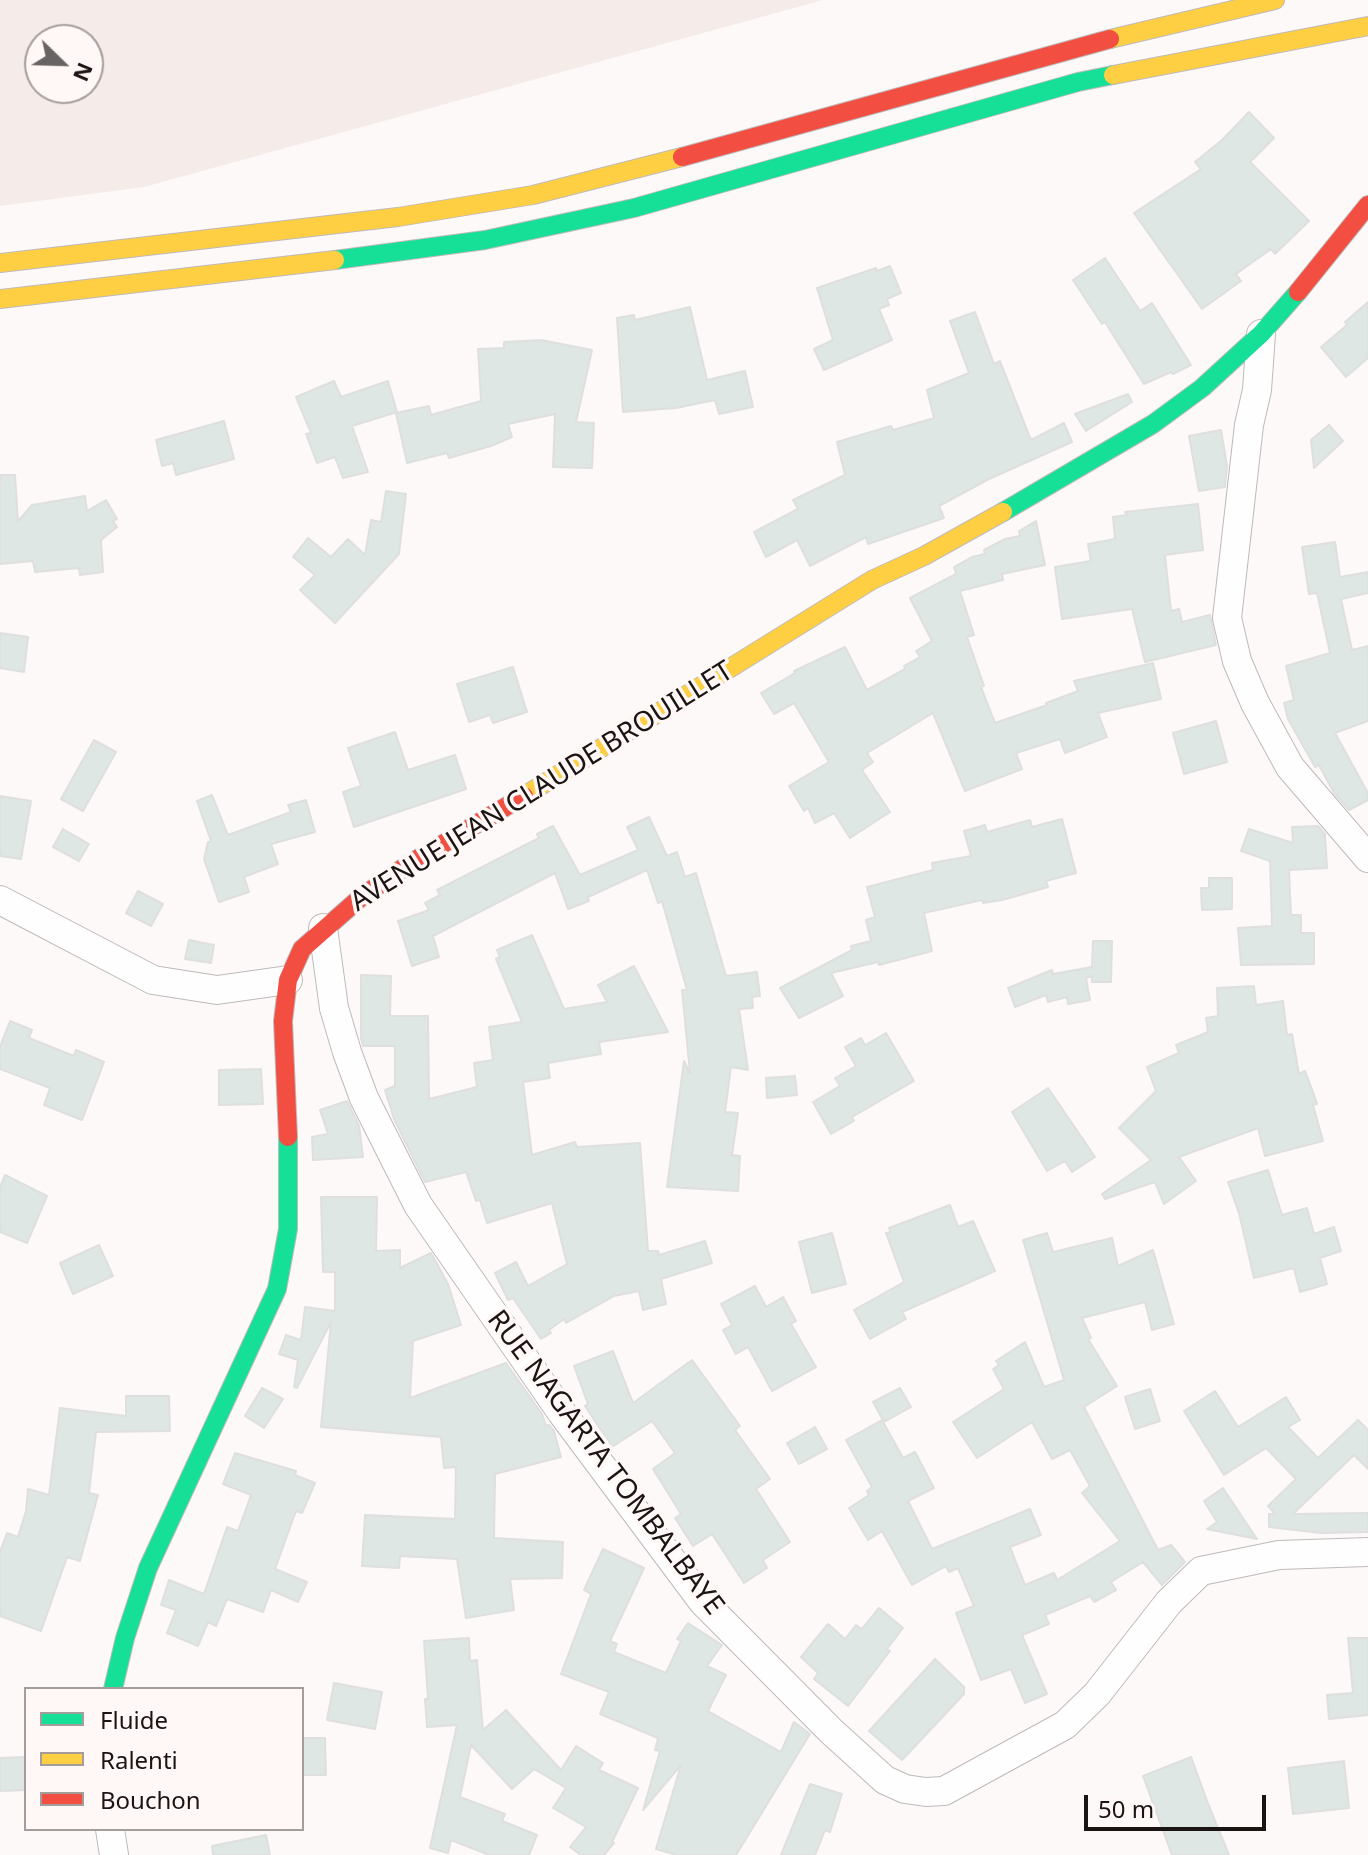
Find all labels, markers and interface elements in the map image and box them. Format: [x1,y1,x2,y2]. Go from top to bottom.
north arrow [24,24,104,104]
text: N [67,58,102,87]
street label: AVENUE JEAN CLAUDE BROUILLET [344,655,740,919]
street label: RUE NAGARTA TOMBALBAYE [479,1304,731,1622]
legend [24,1687,304,1831]
text: Fluide [100,1703,168,1736]
text: Ralenti [100,1743,178,1776]
scale bar [1088,1779,1270,1829]
text: Bouchon [100,1783,201,1816]
text: 50 m [1098,1792,1154,1825]

